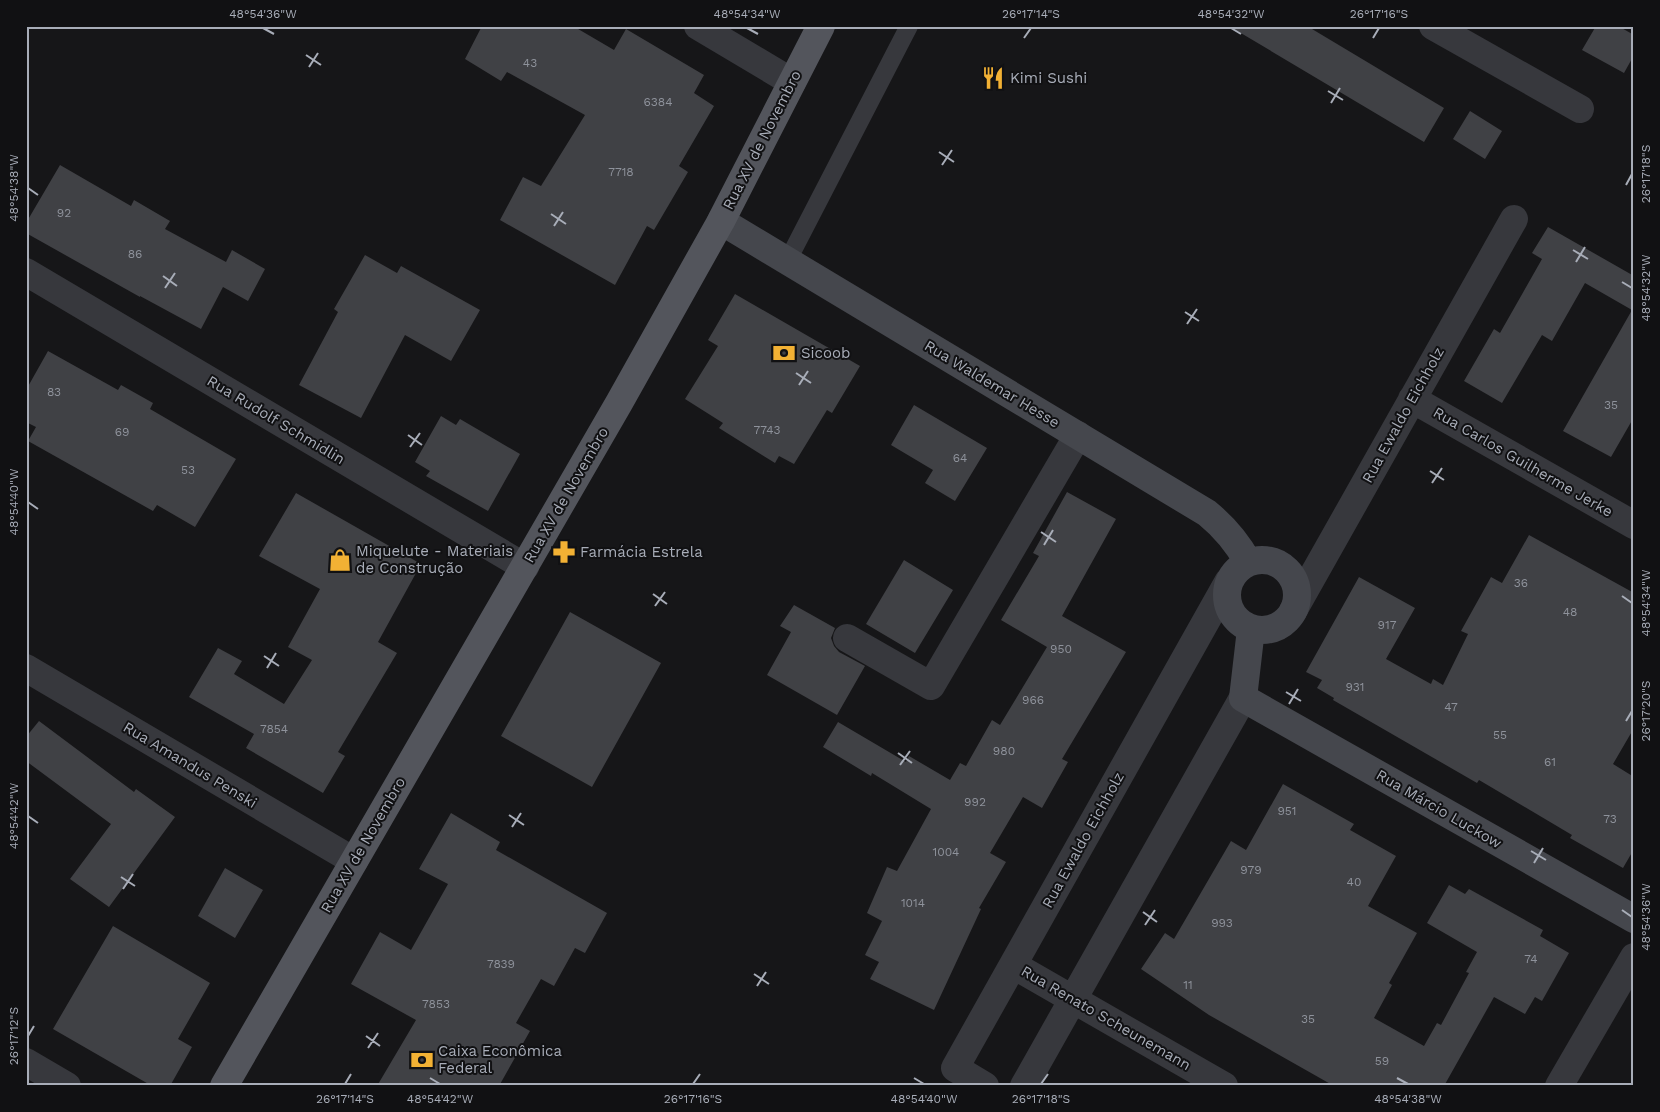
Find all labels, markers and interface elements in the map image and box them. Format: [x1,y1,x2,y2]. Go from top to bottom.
text: 48°54'36"W [229,7,297,21]
text: 48°54'34"W [714,7,781,21]
text: 26°17'14"S [1002,7,1060,21]
text: 48°54'32"W [1197,7,1265,21]
text: 26°17'16"S [1350,7,1408,21]
house number: 43 [523,56,537,70]
restaurant icon: Kimi Sushi [980,65,1006,91]
street label: Rua XV de Novembro [719,67,805,213]
place label: Kimi Sushi [1010,69,1087,87]
house number: 6384 [643,95,673,109]
text: 26°17'18"S [1639,145,1653,203]
text: 48°54'38"W [7,154,21,222]
house number: 7718 [608,165,634,179]
house number: 92 [57,206,71,220]
house number: 86 [128,247,142,261]
text: 48°54'32"W [1639,254,1653,322]
street label: Rua Waldemar Hesse [921,336,1063,432]
bank icon: Sicoob [771,340,797,366]
place label: Sicoob [801,344,850,362]
street label: Rua Ewaldo Eichholz [1358,344,1448,486]
street label: Rua Rudolf Schmidlin [204,372,348,468]
house number: 83 [47,385,61,399]
house number: 35 [1604,398,1618,412]
street label: Rua Carlos Guilherme Jerke [1430,403,1616,521]
house number: 7743 [754,423,781,437]
street label: Rua XV de Novembro [520,424,612,566]
house number: 69 [115,425,129,439]
house number: 64 [953,451,967,465]
house number: 53 [181,463,195,477]
text: 48°54'40"W [7,468,21,535]
pharmacy icon: Farmácia Estrela [551,539,577,565]
place label: Miquelute - Materiais de Construção [356,542,513,577]
place label: Farmácia Estrela [580,543,703,561]
shop icon: Miquelute - Materiais de Construção [327,547,353,573]
text: 48°54'34"W [1639,569,1653,636]
house number: 36 [1514,576,1528,590]
house number: 48 [1563,605,1577,619]
house number: 917 [1378,618,1397,632]
house number: 950 [1050,642,1072,656]
house number: 931 [1346,680,1364,694]
text: 26°17'20"S [1639,680,1653,742]
house number: 966 [1022,693,1044,707]
house number: 47 [1444,700,1458,714]
street label: Rua Amandus Penski [120,718,260,812]
house number: 7854 [260,722,288,736]
house number: 55 [1493,728,1507,742]
house number: 980 [993,744,1015,758]
house number: 61 [1544,755,1556,769]
street label: Rua Márcio Luckow [1373,766,1505,853]
street label: Rua Ewaldo Eichholz [1038,769,1128,911]
street label: Rua XV de Novembro [317,774,409,916]
text: 48°54'42"W [7,782,21,849]
house number: 992 [964,795,986,809]
house number: 951 [1277,804,1297,818]
house number: 73 [1603,812,1617,826]
house number: 1004 [933,845,959,859]
house number: 979 [1240,863,1262,877]
house number: 40 [1347,875,1361,889]
text: 48°54'36"W [1639,883,1653,951]
house number: 1014 [901,896,925,910]
house number: 993 [1211,916,1233,930]
house number: 74 [1524,952,1538,966]
house number: 7839 [487,957,515,971]
street label: Rua Renato Scheunemann [1018,962,1194,1074]
house number: 11 [1183,978,1193,992]
house number: 7853 [422,997,450,1011]
text: 26°17'12"S [7,1007,21,1065]
house number: 35 [1301,1012,1315,1026]
place label: Caixa Econômica Federal [438,1042,563,1077]
bank icon: Caixa Econômica Federal [409,1047,435,1073]
house number: 59 [1375,1054,1389,1068]
text: 26°17'14"S [316,1092,374,1106]
text: 48°54'42"W [407,1092,474,1106]
text: 26°17'16"S [664,1092,722,1106]
text: 48°54'40"W [891,1092,958,1106]
text: 26°17'18"S [1012,1092,1070,1106]
text: 48°54'38"W [1374,1092,1442,1106]

